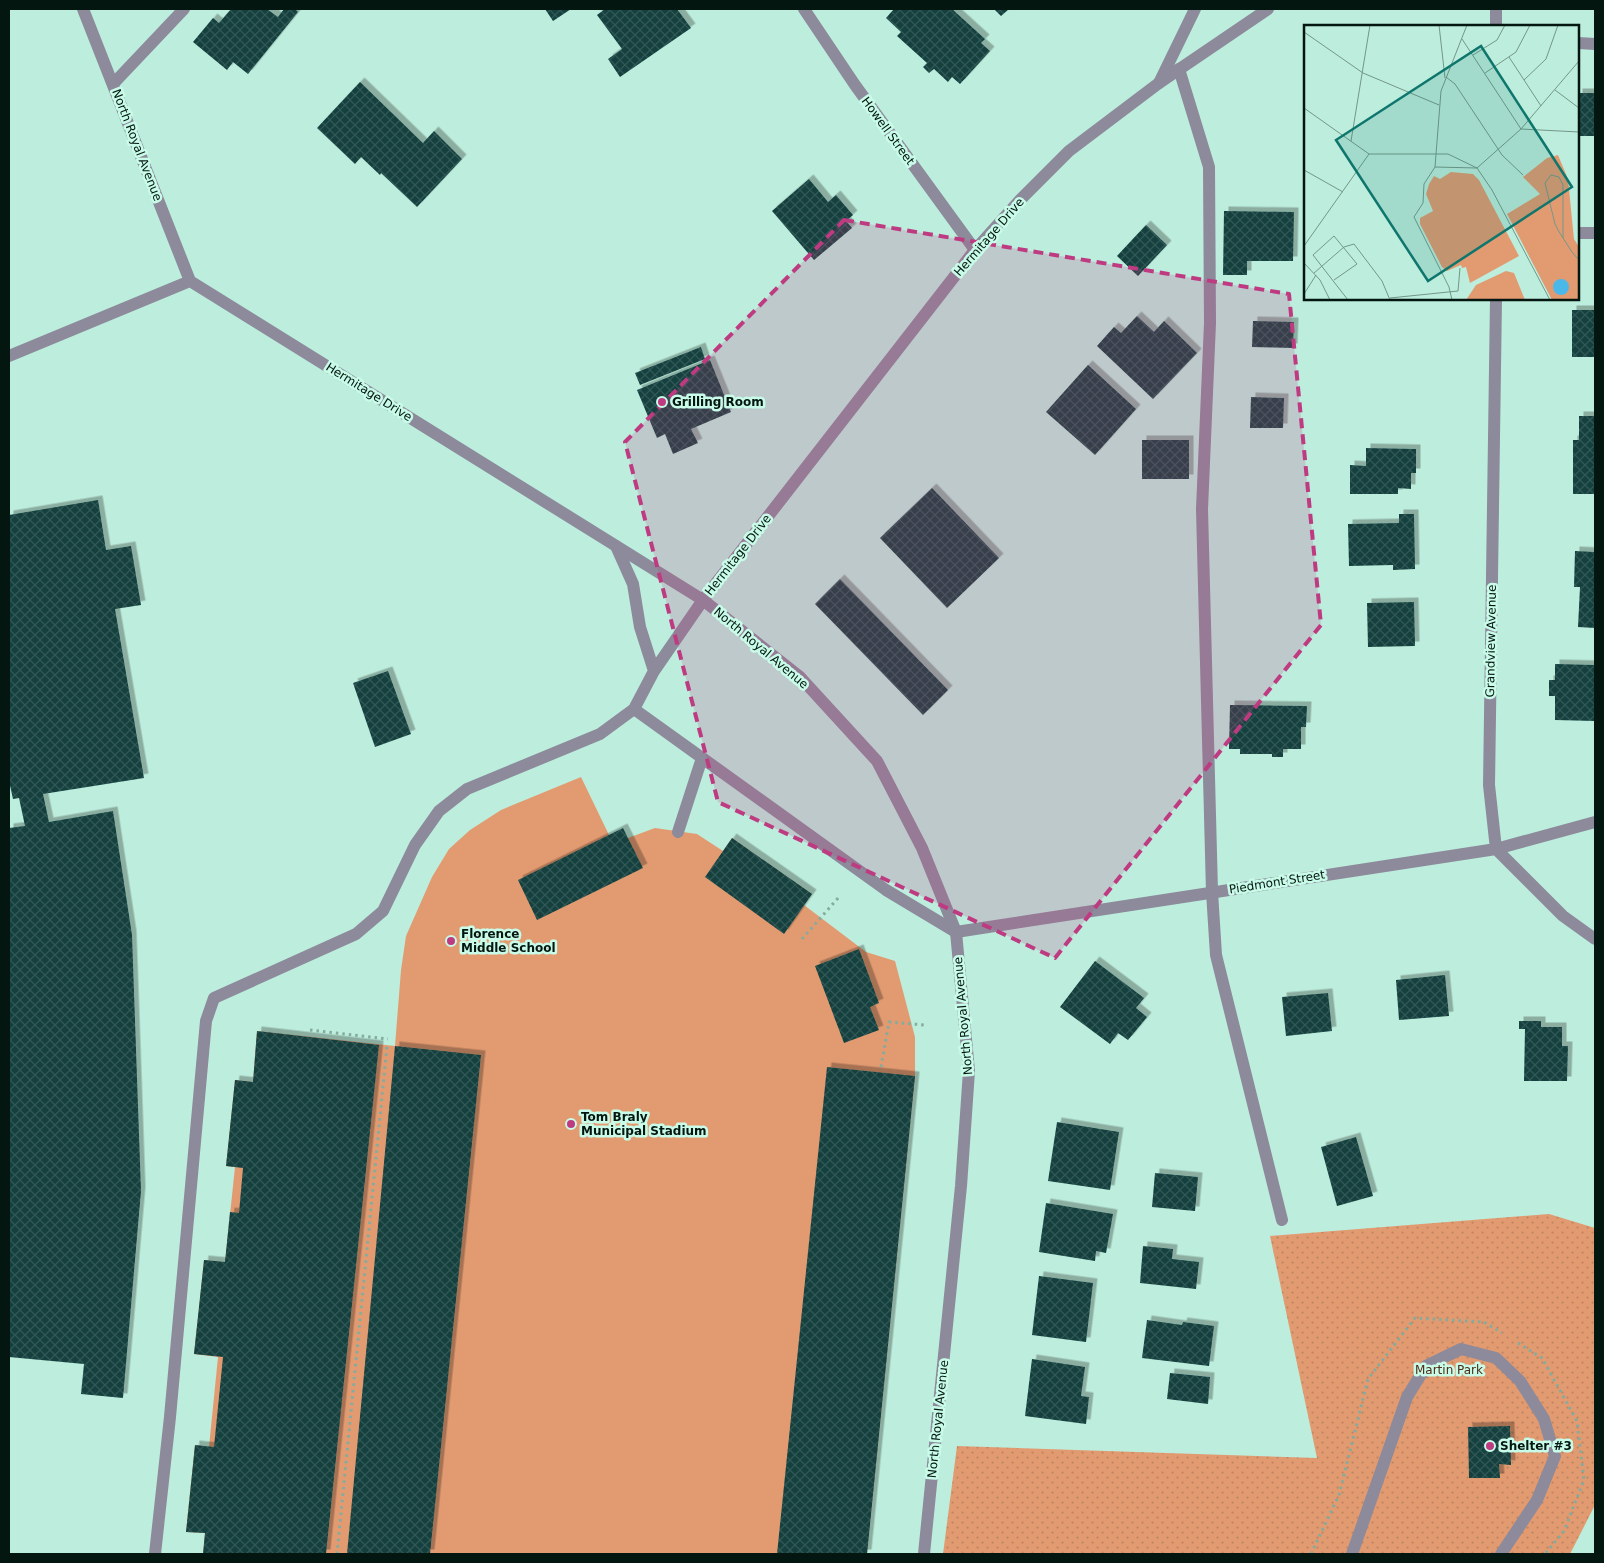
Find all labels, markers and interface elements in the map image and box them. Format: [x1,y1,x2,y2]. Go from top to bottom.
inset map [1304,25,1579,300]
street label: North Royal Avenue [109,87,165,203]
street label: Howell Street [859,94,917,168]
street label: Hermitage Drive [951,195,1027,279]
street label: Hermitage Drive [323,360,415,424]
place label: Grilling Room [672,395,764,409]
marker: Grilling Room [656,396,668,408]
street label: Hermitage Drive [702,512,774,598]
street label: Grandview Avenue [1483,584,1499,698]
street label: North Royal Avenue [711,604,811,692]
street label: Piedmont Street [1228,867,1326,896]
place label: Florence Middle School [461,927,556,955]
marker: Florence Middle School [445,935,457,947]
street label: North Royal Avenue [951,956,975,1076]
place label: Tom Braly Municipal Stadium [581,1110,707,1138]
marker: Tom Braly Municipal Stadium [565,1118,577,1130]
street label: North Royal Avenue [925,1359,951,1479]
park label: Martin Park [1415,1363,1483,1377]
place label: Shelter #3 [1500,1439,1572,1453]
marker: Shelter #3 [1484,1440,1496,1452]

